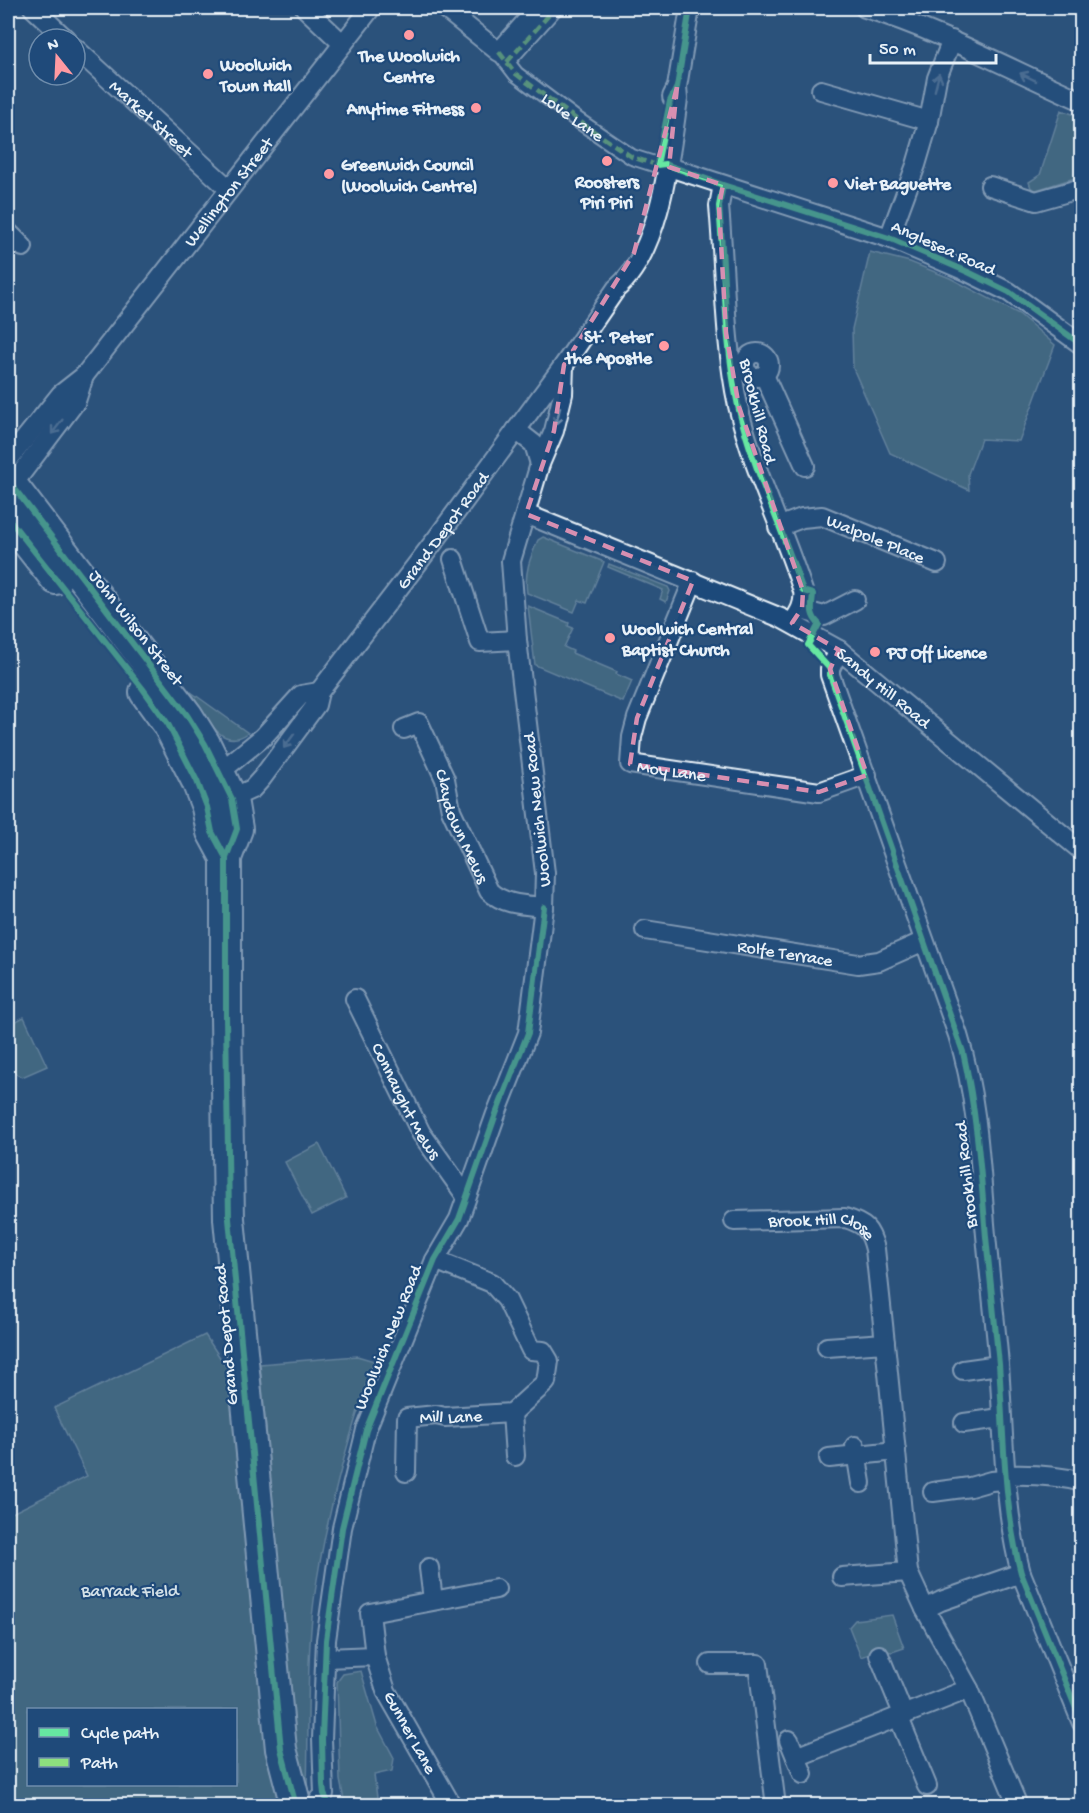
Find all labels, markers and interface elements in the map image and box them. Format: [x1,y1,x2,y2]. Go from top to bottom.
north arrow [27,27,87,87]
scale bar [870,27,996,65]
marker: The Woolwich Centre [402,28,416,42]
text: N [46,35,62,57]
text: 50 m [879,40,916,61]
place label: The Woolwich Centre [356,47,460,89]
place label: Woolwich Town Hall [218,56,292,98]
marker: Woolwich Town Hall [201,67,215,81]
one-way arrow [1020,70,1038,82]
one-way arrow [931,73,943,92]
street label: Market Street [104,77,197,165]
street label: Love Lane [536,89,608,148]
place label: Anytime Fitness [346,100,465,121]
marker: Anytime Fitness [469,101,483,115]
street label: Wellington Street [181,133,280,252]
marker: Roosters Piri Piri [600,154,614,168]
place label: Greenwich Council (Woolwich Centre) [341,156,478,198]
marker: Greenwich Council (Woolwich Centre) [322,167,336,181]
place label: Roosters Piri Piri [574,173,641,215]
place label: Viet Baguette [844,175,952,196]
marker: Viet Baguette [826,176,840,190]
street label: Anglesea Road [887,217,1000,282]
place label: St. Peter the Apostle [563,328,655,370]
marker: St. Peter the Apostle [657,339,671,353]
street label: Brookhill Road [733,356,780,468]
one-way arrow [551,406,563,425]
one-way arrow [51,419,64,435]
street label: Grand Depot Road [393,468,496,594]
street label: Walpole Place [823,511,928,570]
street label: John Wilson Street [83,566,188,692]
place label: Woolwich Central Baptist Church [621,620,753,662]
marker: Woolwich Central Baptist Church [603,631,617,645]
street label: Sandy Hill Road [831,644,935,735]
place label: PJ Off Licence [886,644,987,665]
marker: PJ Off Licence [868,645,882,659]
street label: Woolwich New Road [520,730,557,888]
one-way arrow [283,733,296,749]
street label: Moy Lane [636,757,708,788]
street label: Claydown Mews [429,766,493,889]
street label: Rolfe Terrace [736,937,835,973]
street label: Connaught Mews [365,1040,445,1165]
street label: Brookhill Road [951,1119,984,1230]
street label: Brook Hill Close [767,1209,879,1245]
street label: Woolwich New Road [351,1261,429,1413]
street label: Grand Depot Road [211,1262,244,1406]
street label: Mill Lane [419,1407,484,1430]
park label: Barrack Field [80,1582,180,1603]
street label: Gunner Lane [378,1688,440,1779]
legend [27,1708,237,1786]
text: Cycle path [81,1724,159,1745]
text: Path [80,1754,118,1775]

